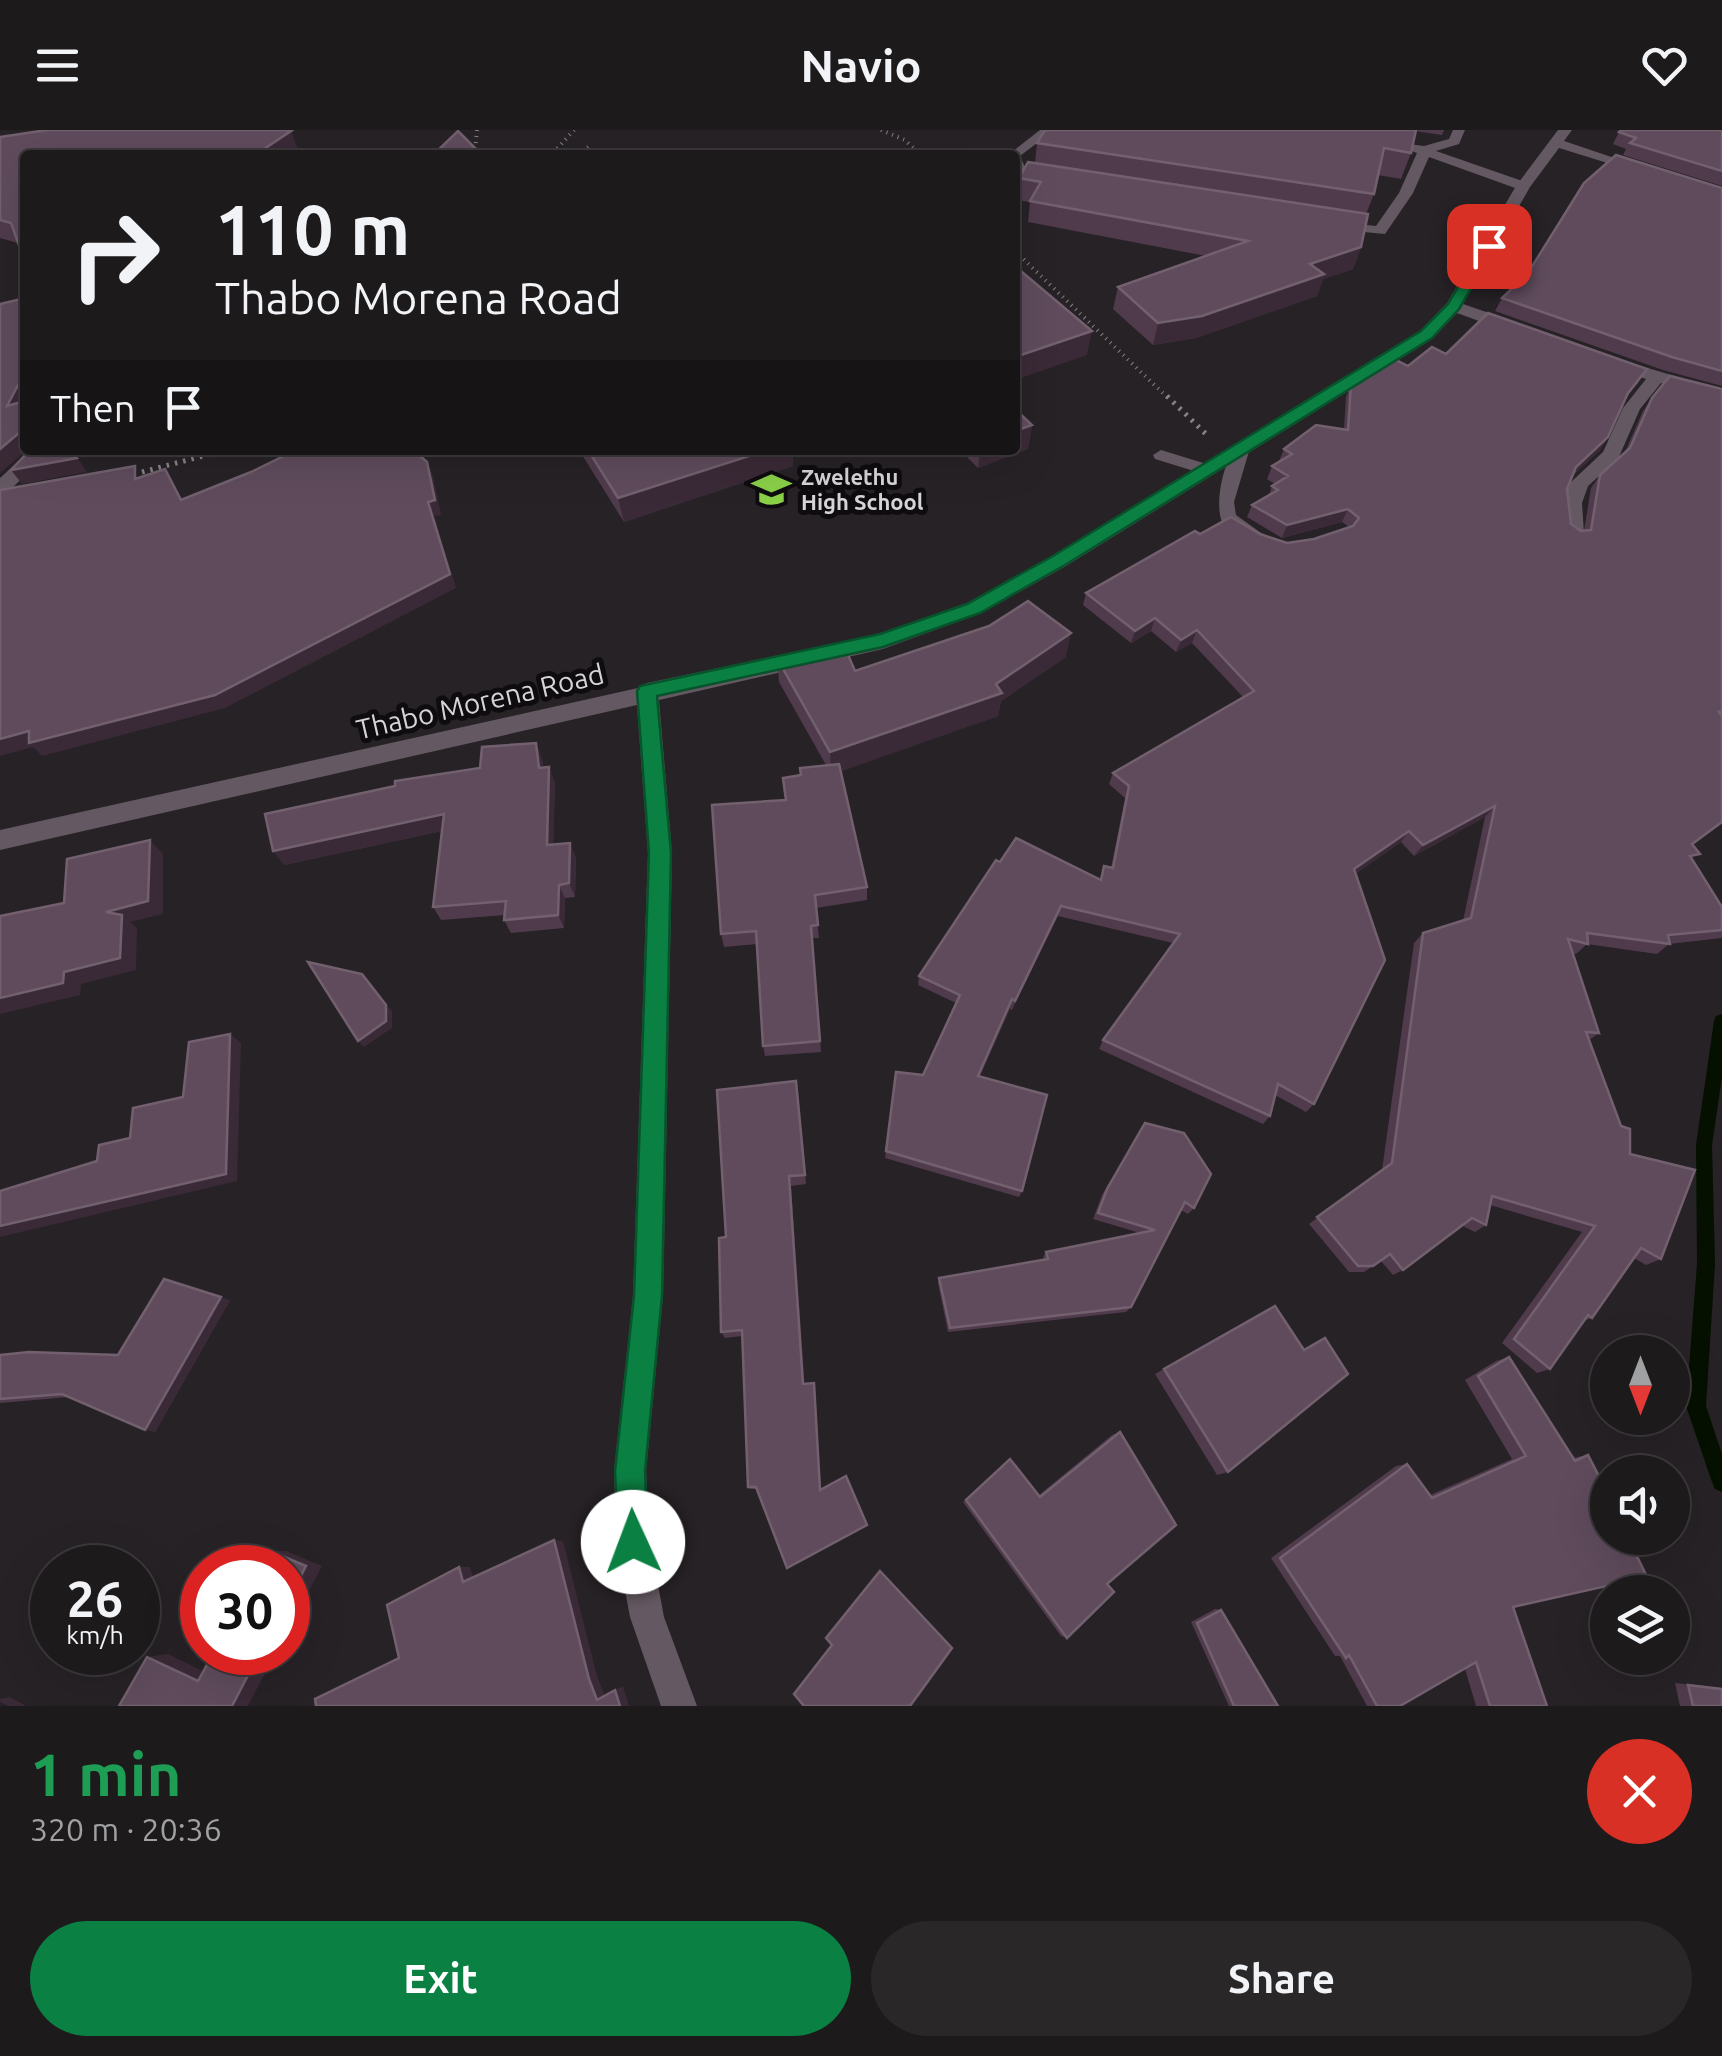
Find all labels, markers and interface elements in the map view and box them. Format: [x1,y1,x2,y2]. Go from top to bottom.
icon: menu [30,38,85,93]
icon: heart [1637,38,1692,93]
text: Navio [800,40,922,91]
icon: right [50,190,180,320]
text: 110 m [215,190,410,268]
pin [1447,204,1532,289]
icon: arrive [1462,219,1517,274]
text: Thabo Morena Road [215,272,622,323]
icon: arrive [156,380,211,435]
text: Then [50,387,136,429]
place label: Zwelethu High School [801,464,924,514]
school or university icon: Zwelethu High School [750,468,792,510]
street label: Thabo Morena Road [353,657,607,745]
north arrow [1590,1335,1690,1435]
map controls [1590,1335,1690,1675]
button: sound [1590,1455,1690,1555]
position arrow [581,1490,685,1594]
speed limit sign: 30 [180,1545,310,1675]
text: 26 [67,1570,123,1626]
button: layers [1590,1575,1690,1675]
text: km/h [66,1621,124,1649]
button: close [1587,1739,1692,1844]
text: 1 min [30,1740,182,1807]
text: 320 m · 20:36 [30,1811,222,1847]
button: Exit [30,1921,851,2036]
button: Share [871,1921,1692,2036]

